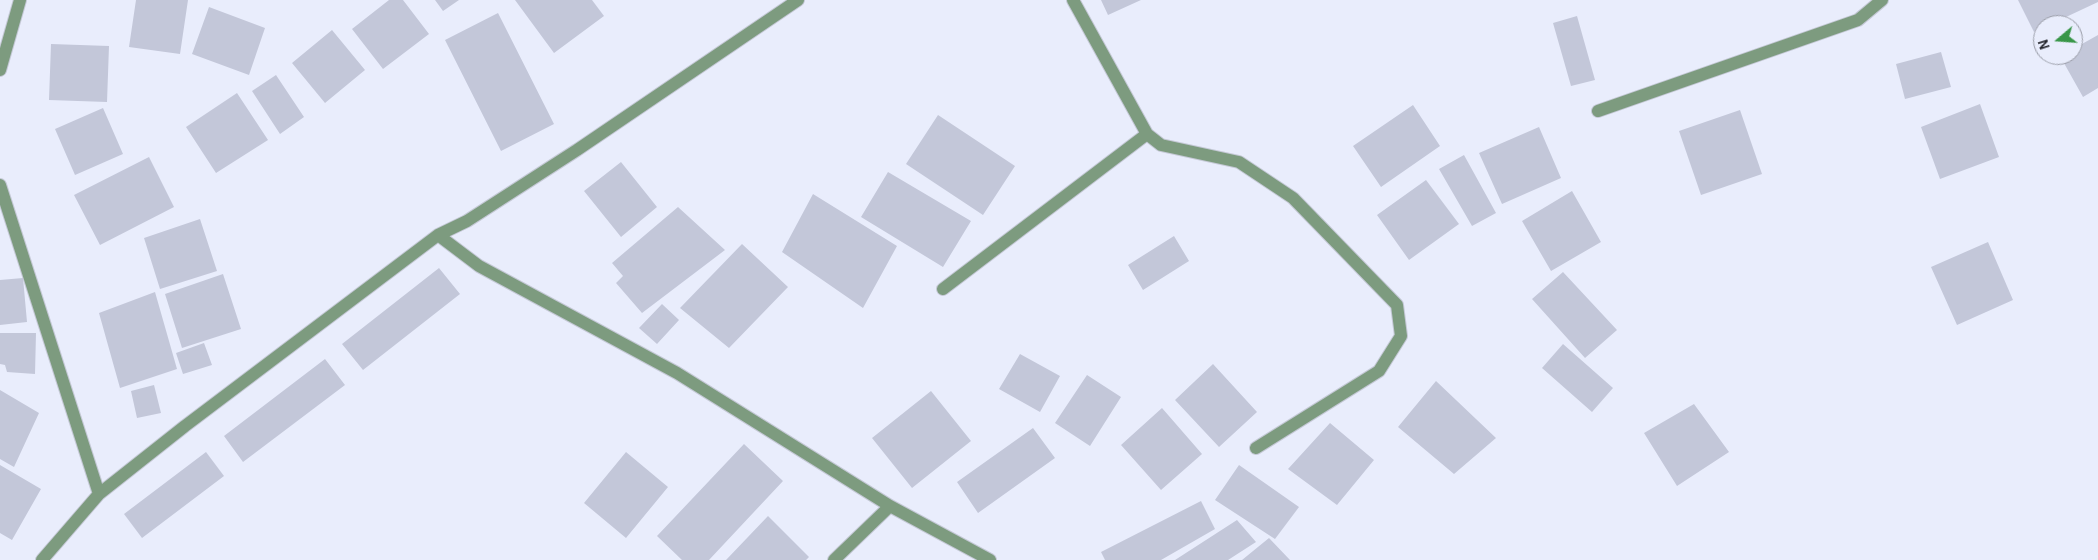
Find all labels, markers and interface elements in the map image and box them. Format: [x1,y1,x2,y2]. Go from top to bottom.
north arrow [2033,15,2083,65]
text: N [2037,38,2053,51]

